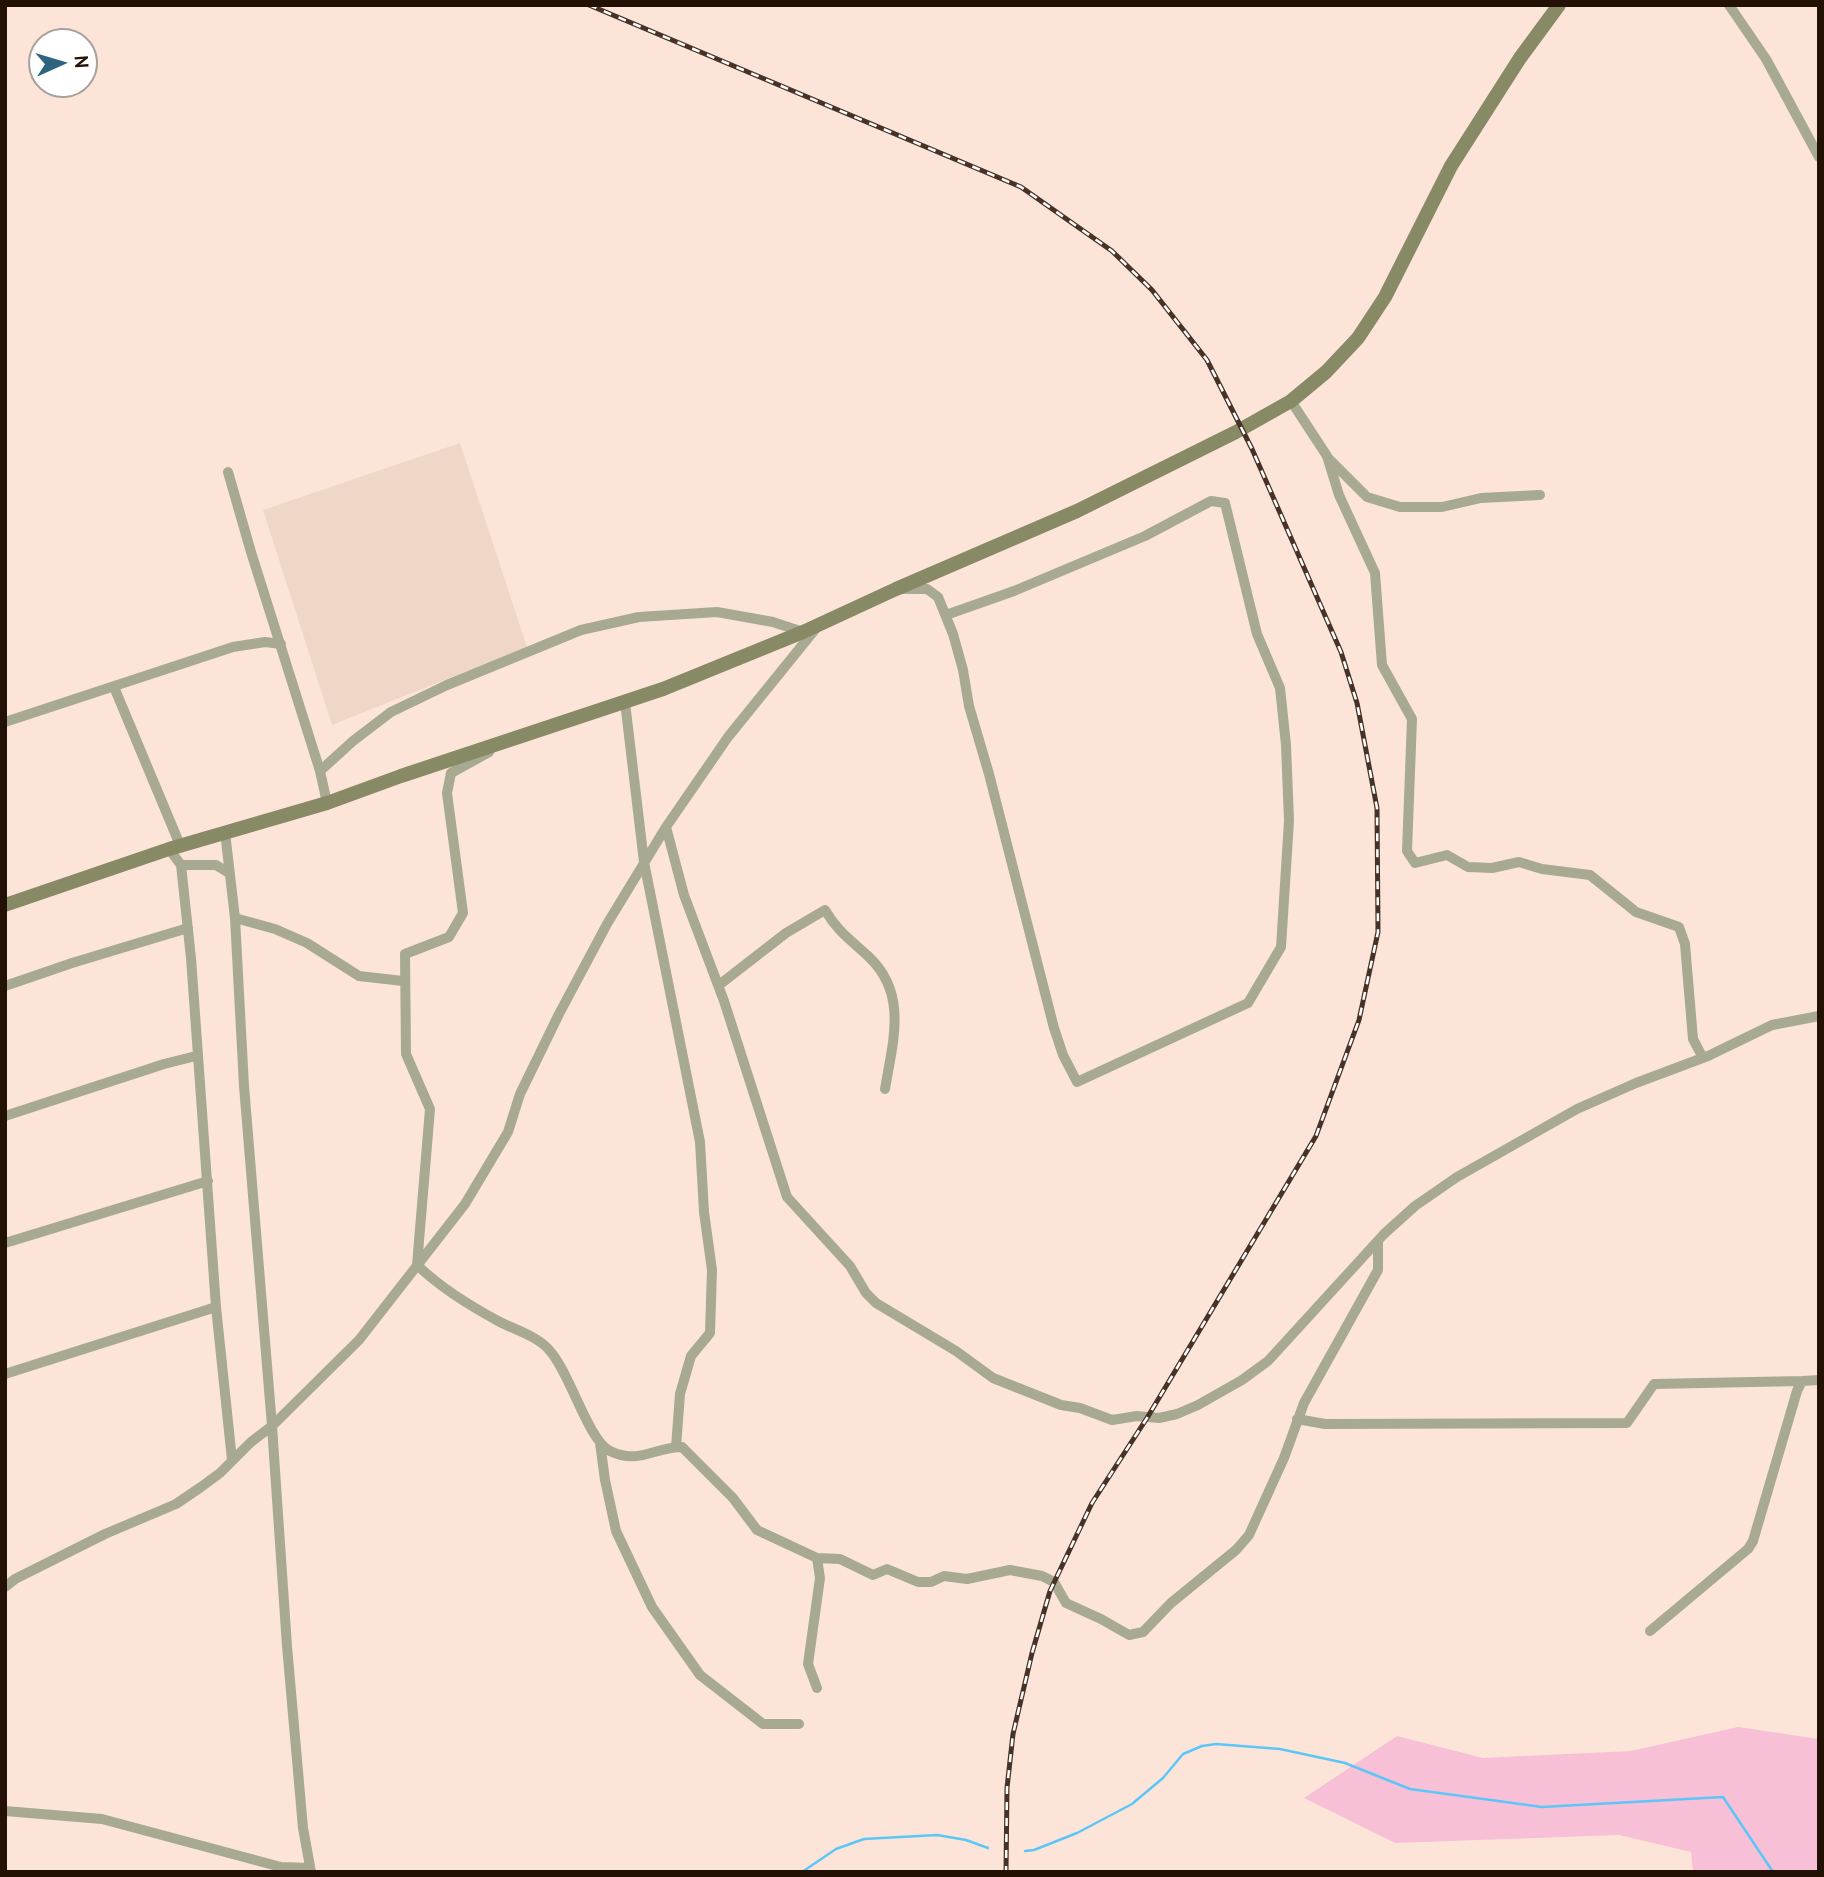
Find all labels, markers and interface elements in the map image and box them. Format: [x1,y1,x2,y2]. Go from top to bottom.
north arrow [28,28,98,98]
text: N [70,55,94,69]

